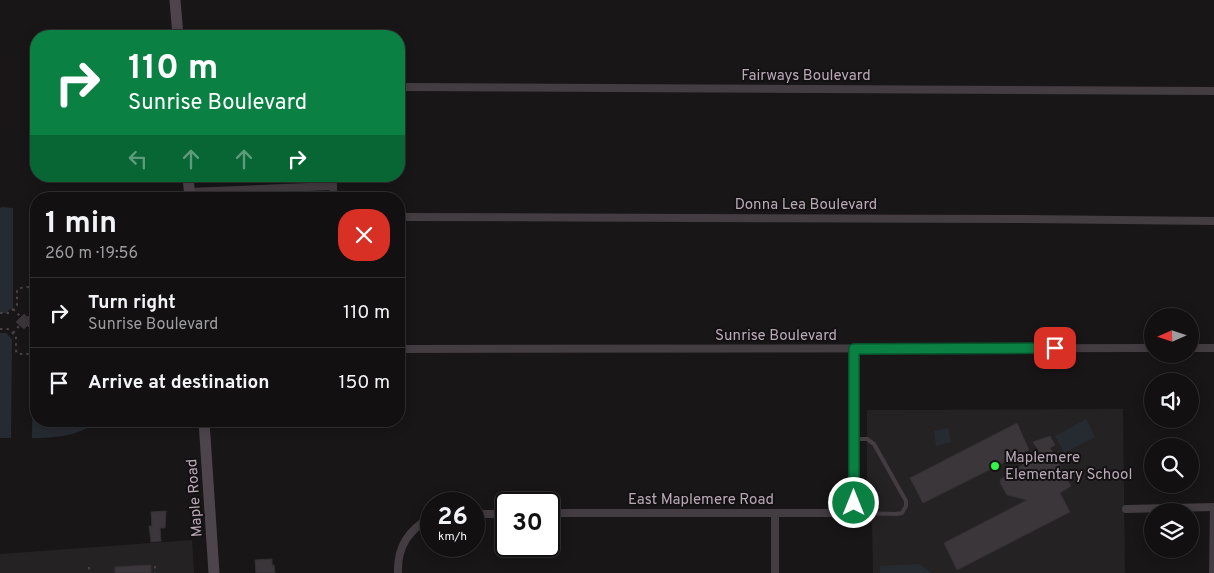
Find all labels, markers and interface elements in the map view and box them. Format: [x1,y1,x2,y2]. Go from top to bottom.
text: 110 m [128,47,218,91]
icon: right [45,50,110,115]
street label: Fairways Boulevard [741,67,871,86]
text: Sunrise Boulevard [128,90,307,117]
icon: left [124,145,152,173]
icon: ahead [177,145,205,173]
icon: ahead [230,145,258,173]
icon: right [283,145,311,173]
street label: Donna Lea Boulevard [735,196,877,215]
text: 1 min [45,206,117,243]
button: close [338,209,390,261]
text: 260 m · 19:56 [45,244,138,264]
text: Turn right [88,291,176,315]
icon: right [45,299,73,327]
text: 110 m [343,301,390,325]
north arrow [1144,308,1199,362]
map controls [1144,308,1199,558]
text: Sunrise Boulevard [88,315,218,335]
street label: Sunrise Boulevard [715,327,837,346]
pin [1034,327,1076,369]
icon: arrive [1041,334,1069,362]
icon: arrive [45,369,73,397]
text: Arrive at destination [88,371,269,395]
text: 150 m [338,371,390,395]
button: sound [1144,373,1199,428]
button: search [1144,438,1199,493]
place label: Maplemere Elementary School [1005,449,1132,485]
street label: Maple Road [183,458,208,538]
marker: Maplemere Elementary School [989,460,1001,472]
position arrow [827,476,879,528]
street label: East Maplemere Road [628,491,774,510]
speed limit sign: 30 [495,492,560,557]
text: 26 [437,502,468,534]
button: layers [1144,503,1199,558]
text: km/h [438,529,467,545]

